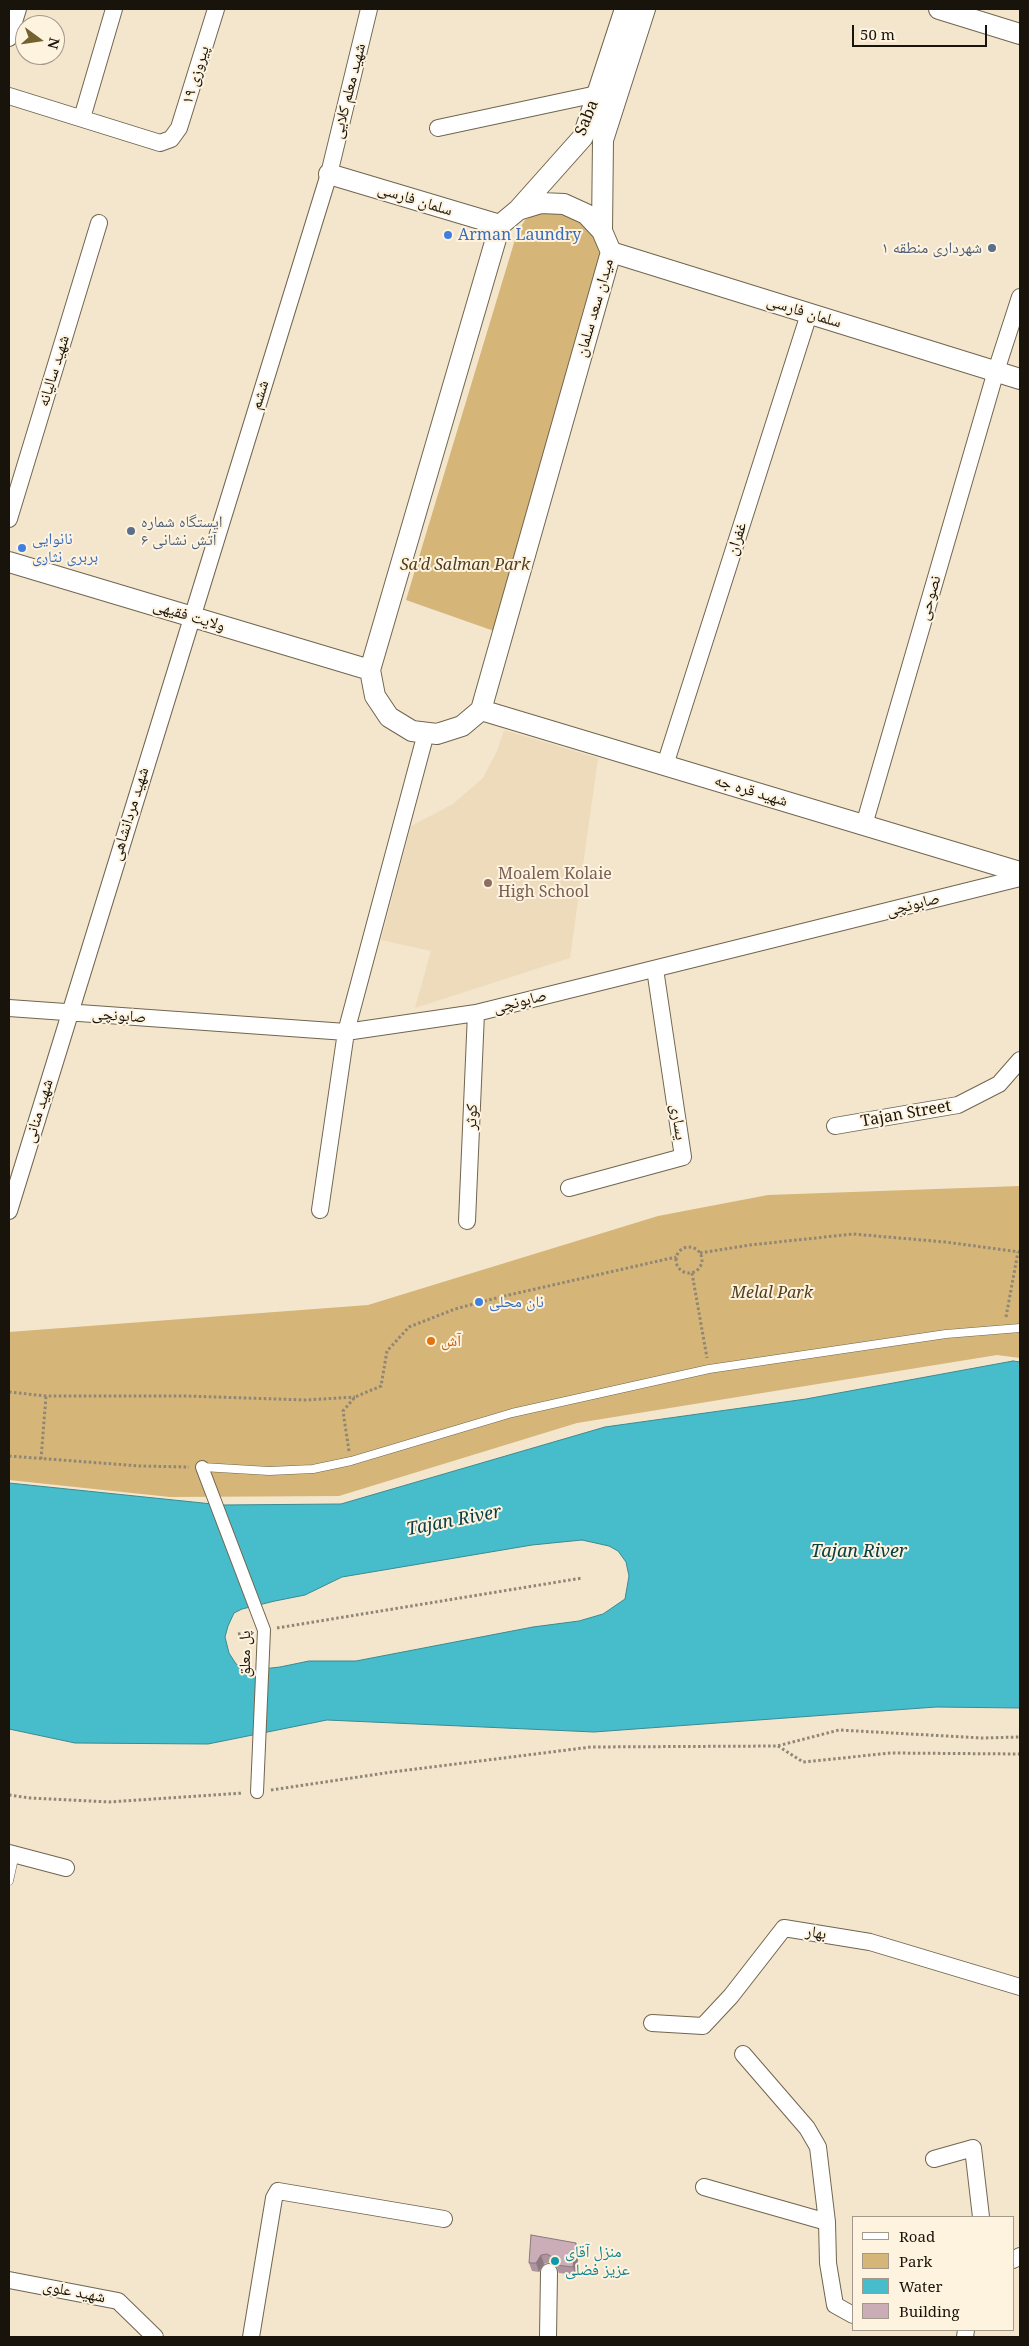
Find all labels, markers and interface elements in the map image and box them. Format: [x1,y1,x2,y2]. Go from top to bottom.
north arrow [15,15,65,65]
scale bar [854,15,989,47]
text: 50 m [860,24,895,44]
text: N [44,36,65,51]
street label: شهید معلم کلایی [328,41,370,141]
street label: پیروزی ۱۹ [178,44,214,106]
street label: Saba [571,97,603,139]
street label: سلمان فارسی [375,180,455,220]
place label: Arman Laundry [458,225,581,245]
marker: Arman Laundry [442,229,454,241]
place label: شهرداری منطقه ۱ [881,238,982,258]
marker: شهرداری منطقه ۱ [986,242,998,254]
street label: میدان سعد سلمان [572,257,618,359]
street label: سلمان فارسی [764,292,844,332]
street label: شهید سالیانه [34,333,74,409]
street label: ششم [246,378,274,412]
place label: ایستگاه شماره ۶ آتش نشانی [141,512,223,550]
street label: غفران [723,520,751,558]
marker: ایستگاه شماره ۶ آتش نشانی [125,525,137,537]
place label: نانوایی بربری نثاری [32,529,98,567]
marker: نانوایی بربری نثاری [16,542,28,554]
park label: Sa'd Salman Park [400,555,530,575]
street label: نصوحی [915,573,945,623]
street label: ولایت فقیهی [151,596,227,636]
street label: شهید مردانشاهی [107,765,153,863]
street label: شهید قره جه [712,771,790,811]
place label: Moalem Kolaie High School [498,864,612,902]
marker: Moalem Kolaie High School [482,877,494,889]
street label: صابونچی [884,889,942,921]
street label: صابونچی [491,986,549,1018]
street label: صابونچی [91,1005,147,1027]
street label: شهید منانی [20,1077,58,1145]
street label: Tajan Street [859,1097,953,1131]
street label: یساری [666,1103,690,1141]
street label: کوثر [462,1104,482,1130]
park label: Melal Park [731,1283,813,1303]
place label: نان محلی [489,1292,544,1312]
marker: نان محلی [473,1296,485,1308]
place label: آش [441,1331,461,1351]
marker: آش [425,1335,437,1347]
water label: Tajan River [405,1501,503,1541]
water label: Tajan River [811,1541,907,1563]
street label: پل معلق [235,1630,255,1678]
street label: بهار [804,1922,828,1944]
legend [852,2216,1014,2331]
text: Road [899,2226,935,2246]
place label: منزل آقای عزیز فضلی [565,2242,630,2280]
text: Park [899,2251,932,2271]
marker: منزل آقای عزیز فضلی [549,2255,561,2267]
text: Water [899,2276,942,2296]
street label: شهید علوی [41,2277,107,2307]
text: Building [899,2301,960,2321]

